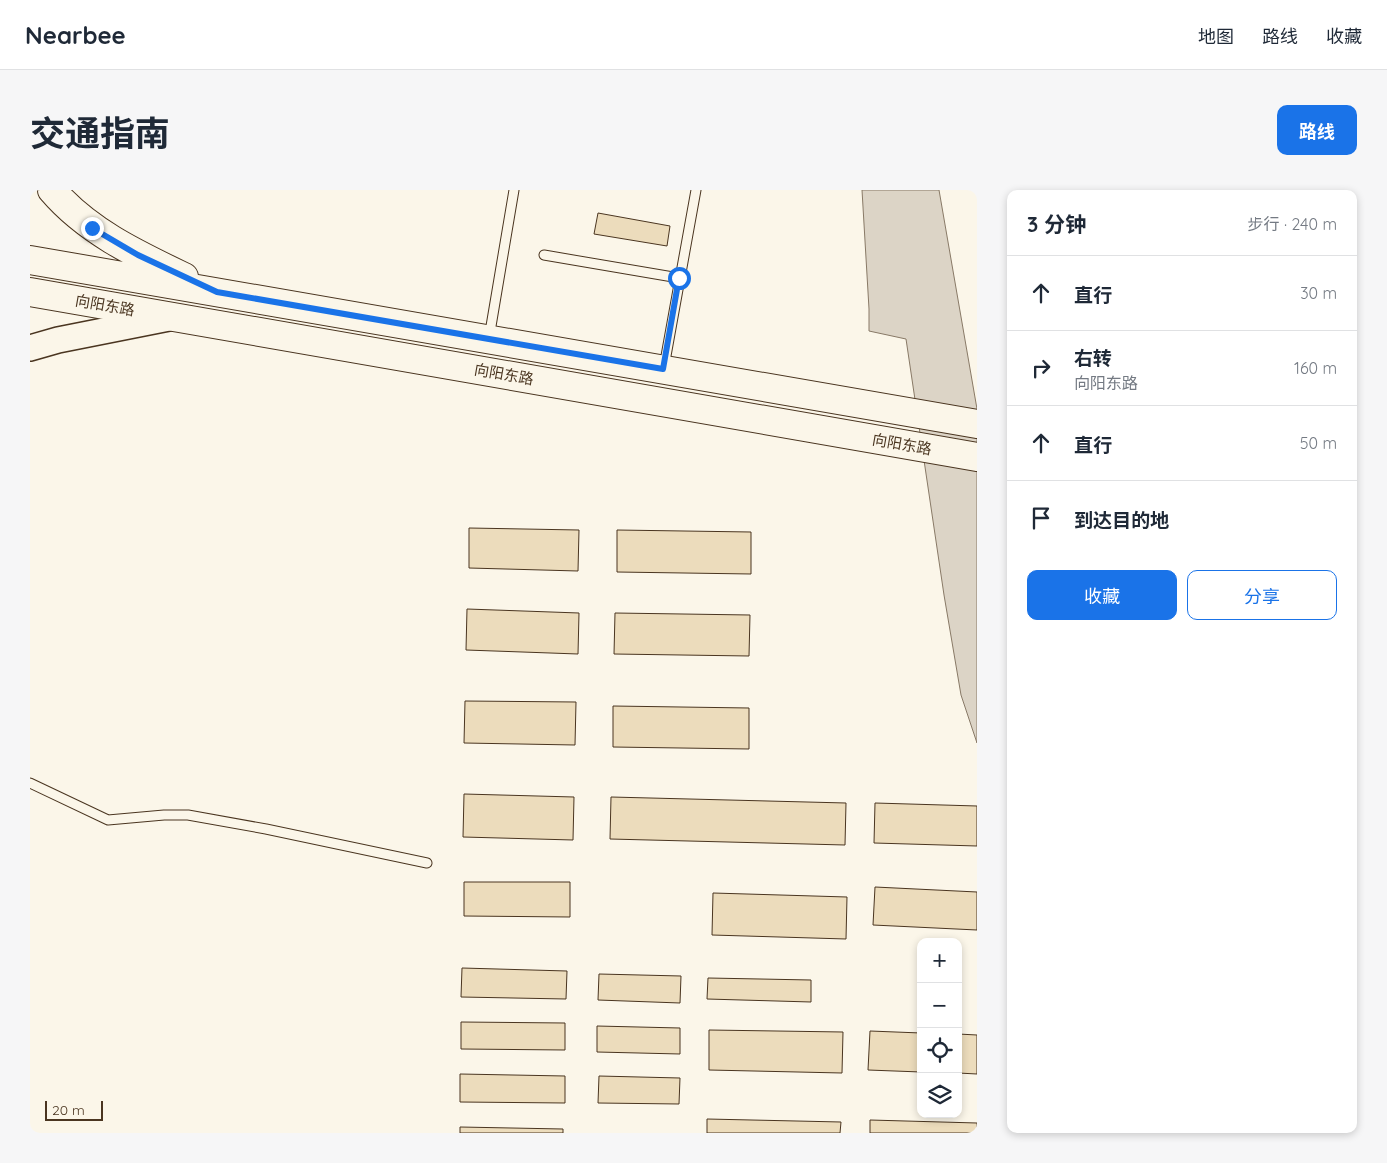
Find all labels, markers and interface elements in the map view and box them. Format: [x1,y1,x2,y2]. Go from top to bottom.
text: Nearbee [25,20,126,50]
text: 地图 [1198,25,1234,48]
text: 路线 [1262,25,1298,48]
text: 收藏 [1326,25,1362,48]
button: 路线 [1277,105,1357,155]
text: 交通指南 [30,111,170,155]
text: 3 分钟 [1027,211,1086,237]
text: 步行 · 240 m [1248,214,1337,234]
route end [81,217,104,240]
route start [668,267,691,290]
icon: ahead [1027,279,1055,307]
text: 直行 [1074,283,1112,307]
text: 30 m [1300,283,1337,303]
street label: 向阳东路 [74,290,136,320]
text: 右转 [1074,346,1112,370]
icon: right [1027,354,1055,382]
text: 160 m [1294,358,1337,378]
street label: 向阳东路 [473,359,535,389]
text: 向阳东路 [1074,373,1138,393]
street label: 向阳东路 [871,429,933,459]
icon: ahead [1027,429,1055,457]
text: 直行 [1074,433,1112,457]
text: 50 m [1300,433,1337,453]
icon: arrive [1027,504,1055,532]
text: 到达目的地 [1074,508,1169,532]
button: 收藏 [1027,570,1177,620]
button: 分享 [1187,570,1337,620]
map controls [917,938,962,1118]
button: + [917,938,962,983]
button: − [917,983,962,1028]
button: locate [917,1028,962,1073]
button: layers [917,1073,962,1118]
scale bar [45,1098,102,1121]
text: 20 m [52,1101,85,1119]

